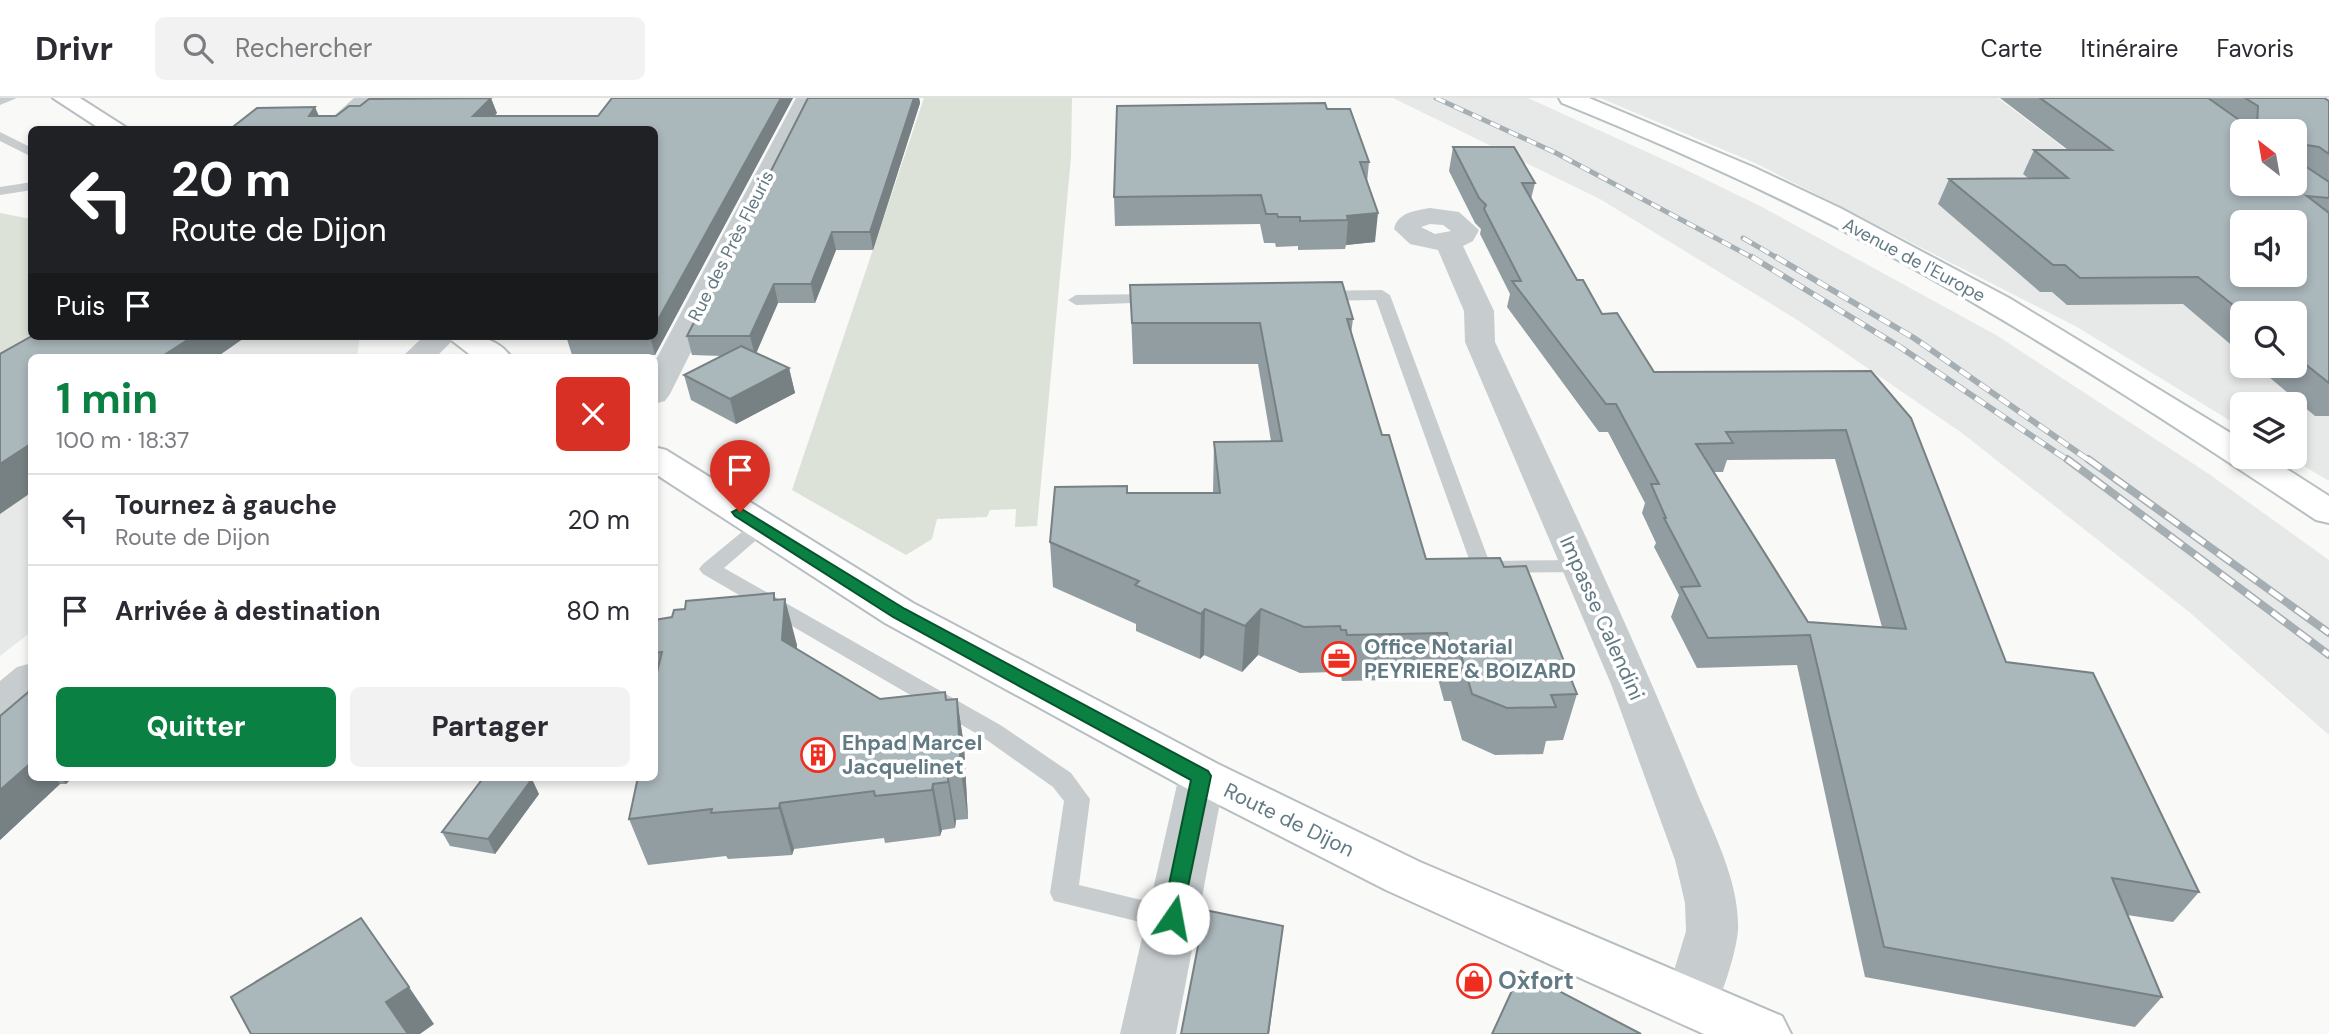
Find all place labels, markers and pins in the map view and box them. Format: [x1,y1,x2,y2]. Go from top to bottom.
pin [710,440,770,512]
place label: Office Notarial PEYRIERE & BOIZARD [1364,633,1576,685]
office icon: Office Notarial PEYRIERE & BOIZARD [1320,640,1358,678]
place label: Ehpad Marcel Jacquelinet [842,729,982,781]
building icon: Ehpad Marcel Jacquelinet [799,736,837,774]
shop icon: Oxfort [1455,962,1493,1000]
place label: Oxfort [1498,965,1574,996]

